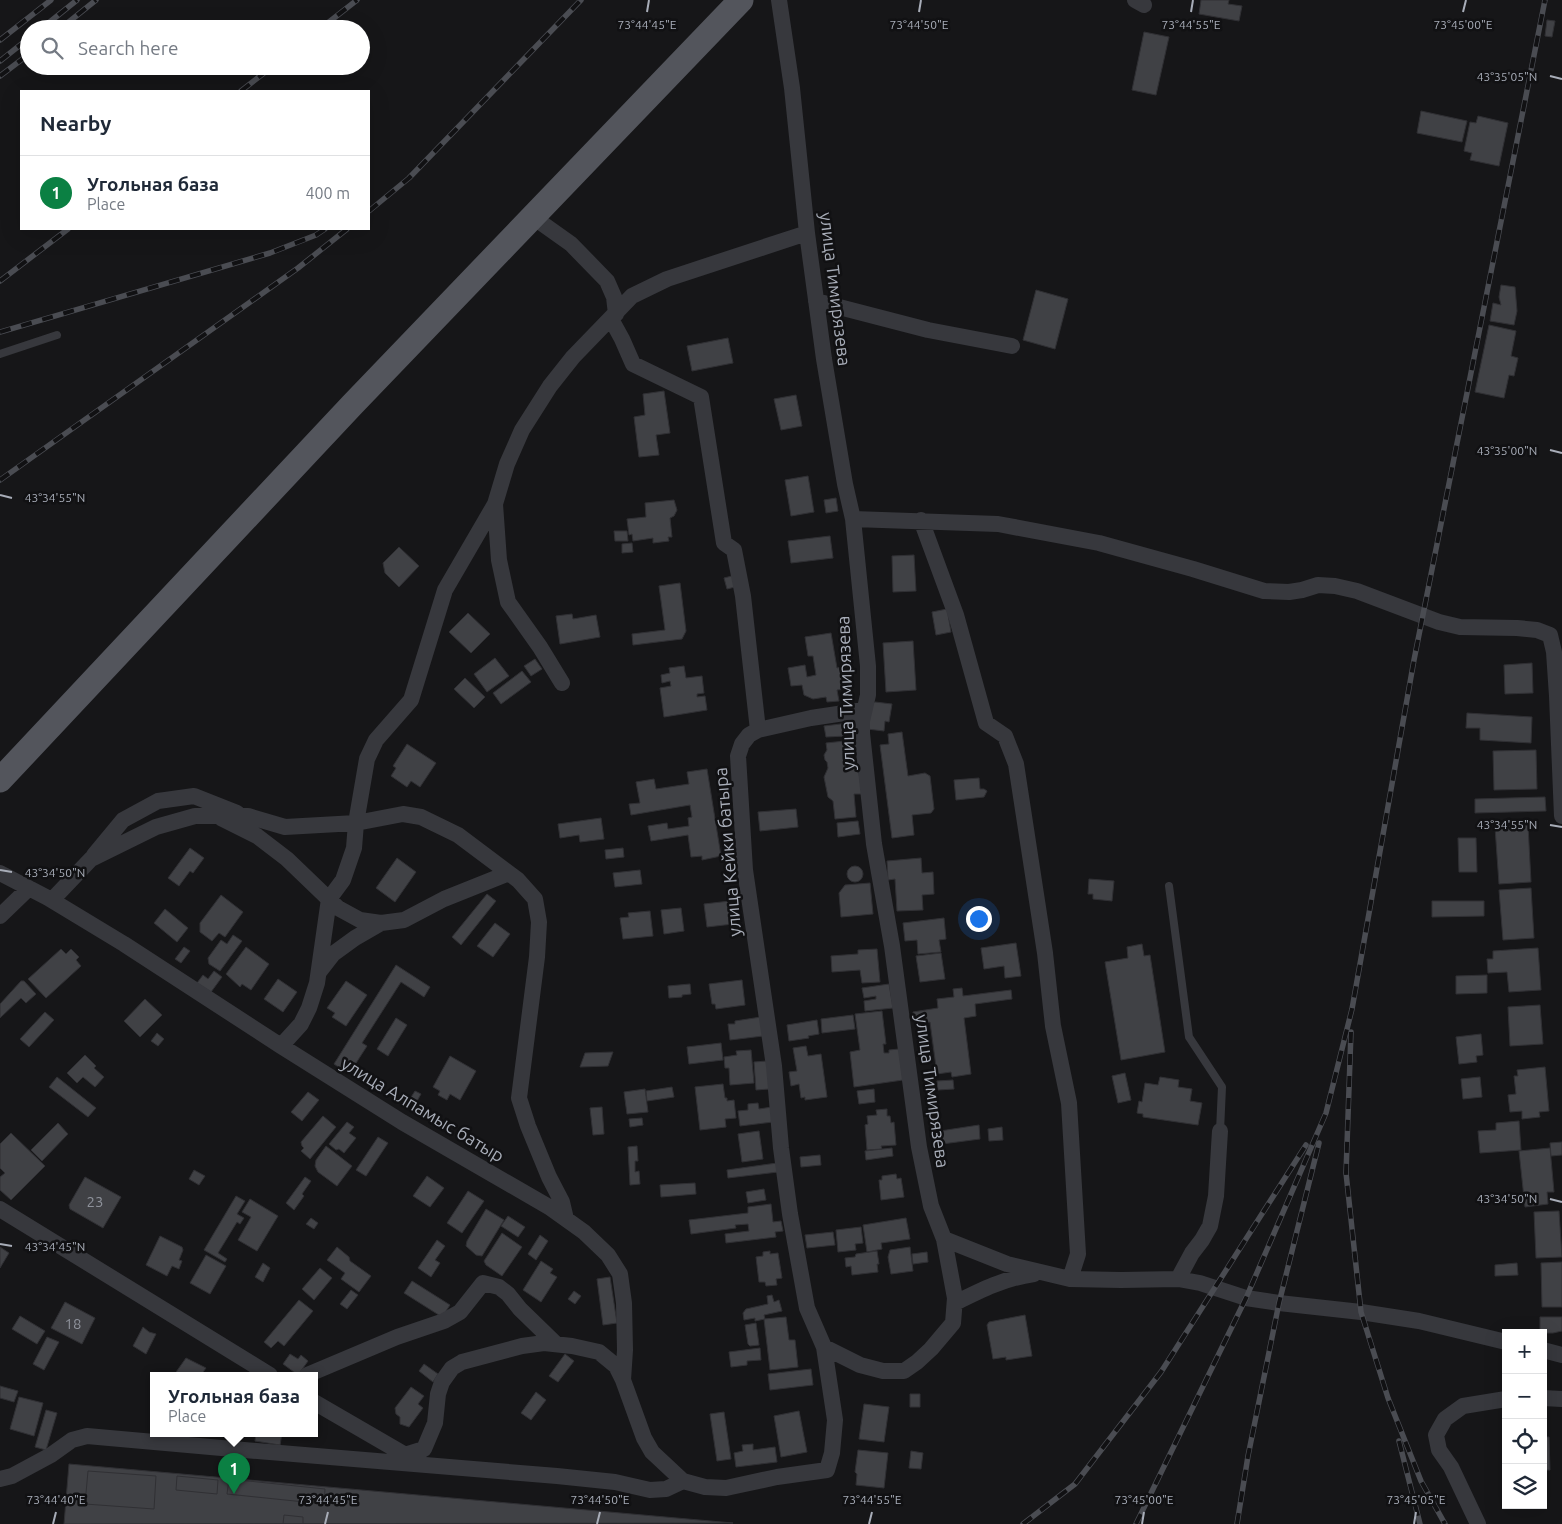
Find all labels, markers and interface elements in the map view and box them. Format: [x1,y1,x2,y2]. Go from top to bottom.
text: 73°44'45"E [618,18,677,31]
text: 73°44'50"E [890,18,949,31]
text: 73°44'55"E [1162,18,1221,31]
text: 73°45'00"E [1434,18,1493,31]
search box [20,20,370,75]
icon: search [38,34,66,62]
text: Search here [78,37,178,59]
text: 43°35'05"N [1477,70,1537,83]
text: Nearby [40,111,111,135]
text: Угольная база [87,173,219,195]
text: 1 [51,184,61,202]
text: 400 m [305,184,350,202]
text: Place [87,195,125,213]
street label: улица Тимирязева [817,211,855,367]
text: 43°35'00"N [1477,444,1537,457]
text: 43°34'55"N [25,491,85,504]
street label: улица Тимирязева [832,615,858,771]
street label: улица Кейки батыра [710,767,744,937]
text: 43°34'55"N [1477,818,1537,831]
text: 43°34'50"N [25,866,85,879]
your location [966,906,992,932]
street label: улица Тимирязева [912,1013,954,1169]
street label: улица Алпамыс батыр [338,1052,508,1166]
text: 43°34'50"N [1477,1192,1537,1205]
house number: 23 [87,1193,103,1210]
text: 43°34'45"N [25,1240,85,1253]
house number: 18 [65,1315,81,1332]
map controls [1502,1329,1547,1509]
button: + [1502,1329,1547,1374]
popup [150,1372,318,1437]
button: − [1502,1374,1547,1419]
text: Угольная база [168,1385,300,1407]
text: Place [168,1407,206,1425]
button: locate [1502,1419,1547,1464]
pin: 1 [218,1453,250,1494]
button: layers [1502,1464,1547,1509]
text: 73°44'40"E [27,1493,86,1506]
text: 73°44'45"E [299,1493,358,1506]
text: 73°44'50"E [571,1493,630,1506]
text: 73°44'55"E [843,1493,902,1506]
text: 73°45'00"E [1115,1493,1174,1506]
text: 73°45'05"E [1387,1493,1446,1506]

